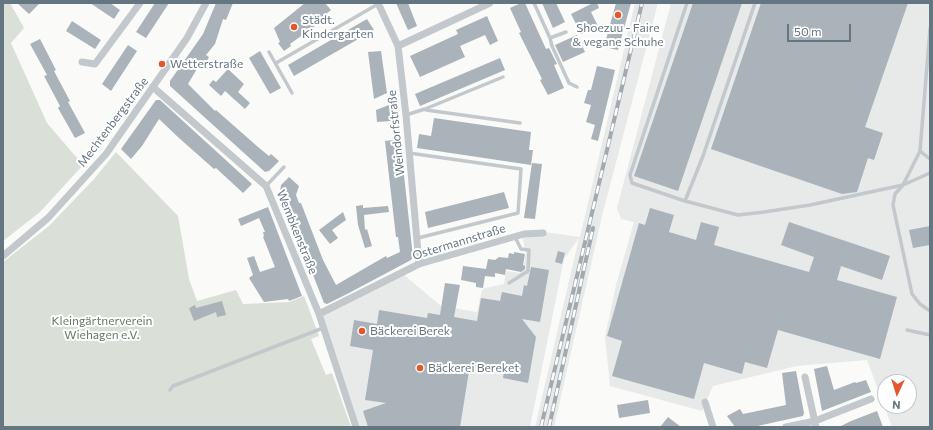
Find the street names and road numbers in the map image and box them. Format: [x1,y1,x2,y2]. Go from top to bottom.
street label: Mechtenbergstraße [75,74,151,170]
street label: Weindorfstraße [384,89,408,177]
street label: Wembkenstraße [274,188,320,276]
street label: Ostermannstraße [411,221,507,263]

